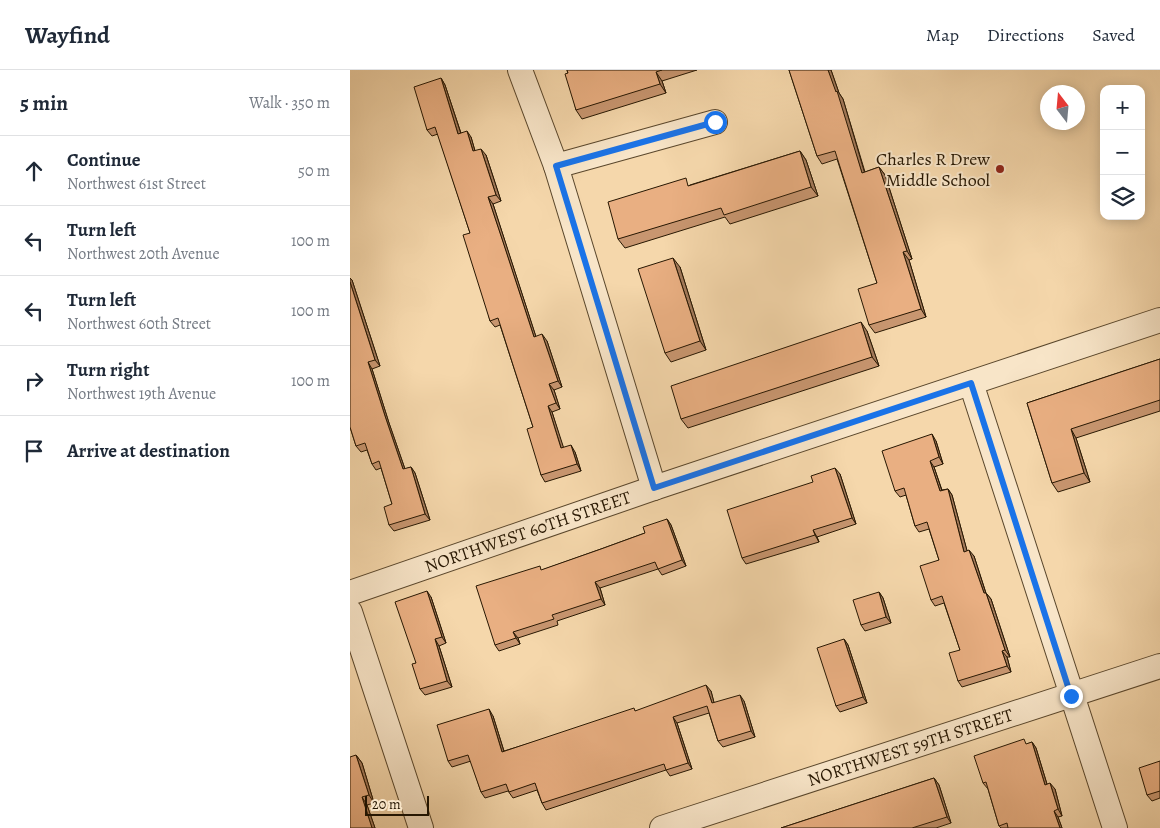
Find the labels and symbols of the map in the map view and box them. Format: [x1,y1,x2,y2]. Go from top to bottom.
north arrow [1040,85,1085,130]
route start [704,111,727,134]
place label: Charles R Drew Middle School [876,147,991,192]
marker: Charles R Drew Middle School [994,163,1006,175]
street label: NORTHWEST 60TH STREET [421,485,634,578]
route end [1060,685,1083,708]
street label: NORTHWEST 59TH STREET [804,703,1016,792]
scale bar [365,793,429,816]

